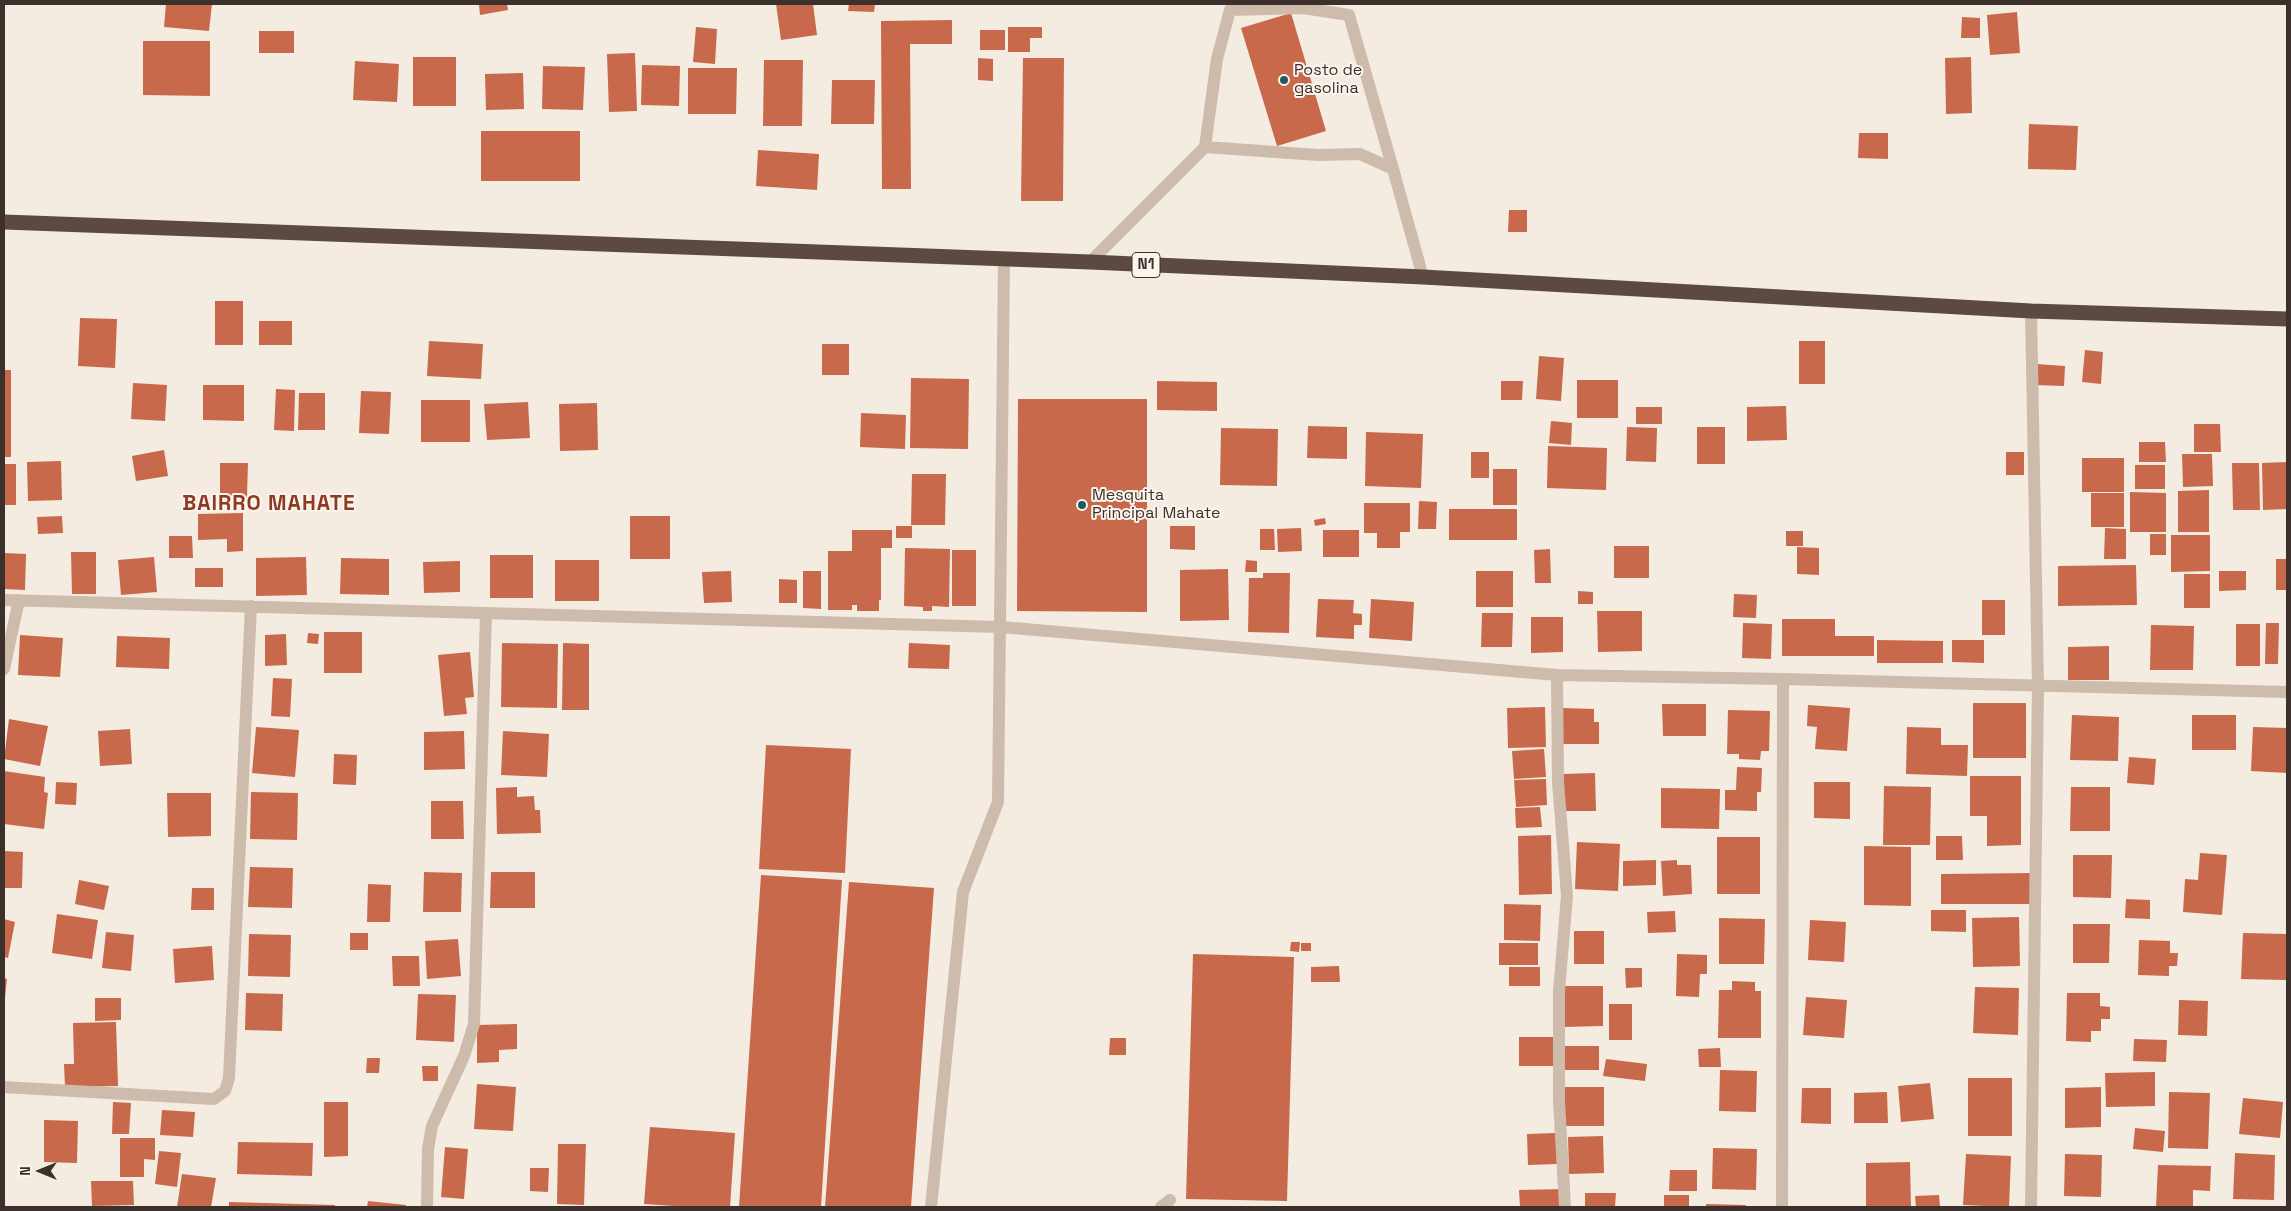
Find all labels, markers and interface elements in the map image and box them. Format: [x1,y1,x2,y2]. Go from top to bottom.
place label: Posto de gasolina [1294,61,1362,99]
marker: Posto de gasolina [1278,74,1290,86]
road number: N1 [1132,252,1160,278]
place label: Mesquita Principal Mahate [1092,486,1220,524]
district label: BAIRRO MAHATE [181,491,357,517]
marker: Mesquita Principal Mahate [1076,499,1088,511]
north arrow [15,1146,65,1196]
text: N [16,1166,34,1176]

